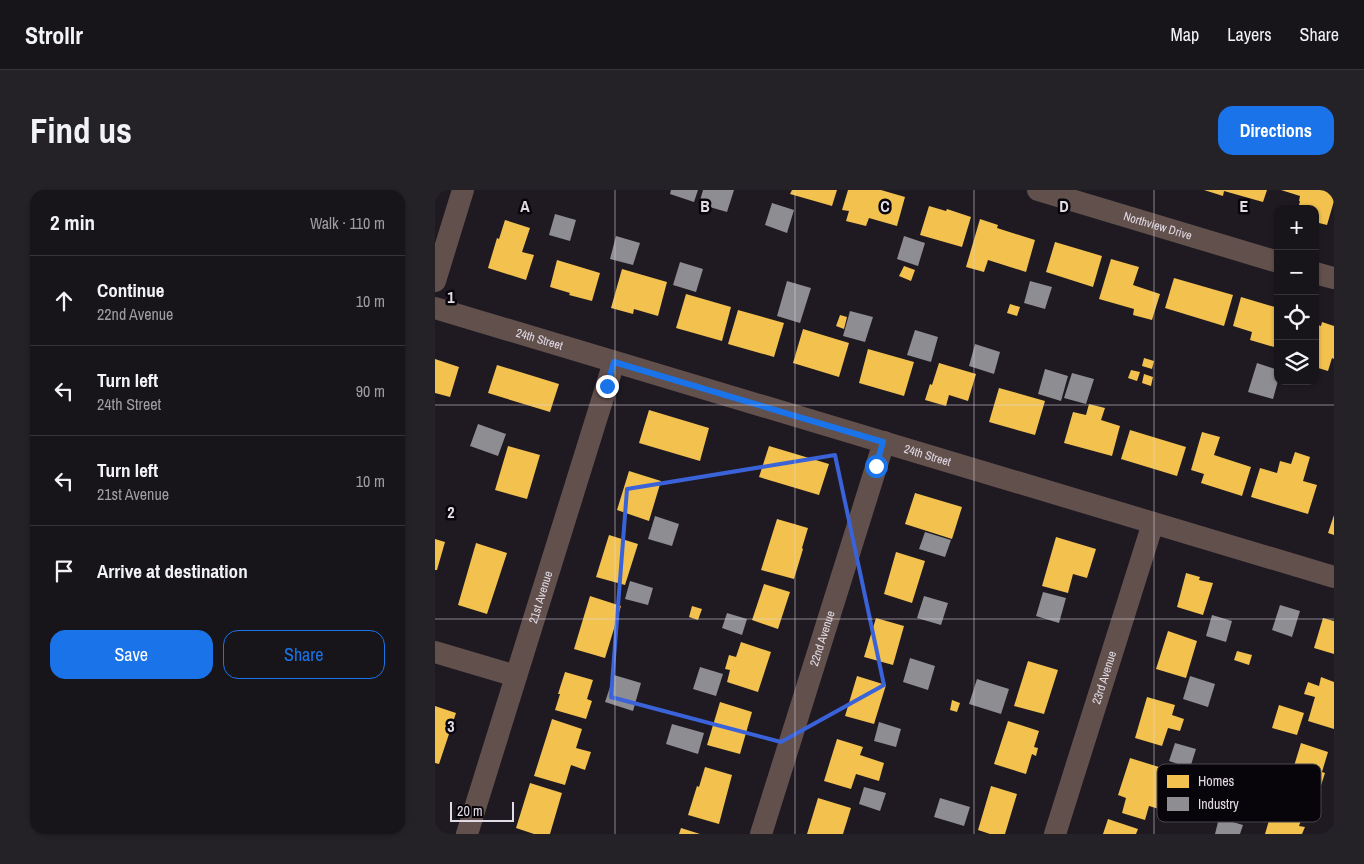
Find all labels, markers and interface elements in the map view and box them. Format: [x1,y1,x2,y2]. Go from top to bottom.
text: Strollr [25,19,83,51]
text: Map [1171,22,1199,47]
text: Layers [1227,22,1272,47]
text: Share [1300,22,1339,47]
button: Directions [1218,106,1334,155]
text: Find us [30,107,132,154]
text: A [520,195,530,217]
text: B [700,195,710,217]
text: C [880,195,890,217]
text: D [1059,195,1069,217]
text: E [1240,195,1249,217]
map controls [1274,205,1319,385]
button: + [1274,205,1319,250]
text: 2 min [50,208,95,237]
street label: Northview Drive [1122,208,1194,244]
text: Walk · 110 m [310,212,385,234]
button: − [1274,250,1319,295]
text: Continue [97,277,165,303]
text: 1 [447,286,455,308]
icon: ahead [50,287,78,315]
text: 10 m [356,290,385,312]
button: locate [1274,295,1319,340]
text: 22nd Avenue [97,303,173,325]
street label: 24th Street [514,325,565,354]
button: layers [1274,340,1319,385]
text: Turn left [97,367,158,393]
route end [596,375,619,398]
icon: left [50,377,78,405]
text: 90 m [356,380,385,402]
text: 24th Street [97,393,161,415]
street label: 24th Street [902,441,953,470]
route start [865,455,888,478]
text: Turn left [97,457,158,483]
icon: left [50,467,78,495]
text: 10 m [356,470,385,492]
text: 21st Avenue [97,483,169,505]
text: 2 [447,501,455,523]
icon: arrive [50,557,78,585]
text: Arrive at destination [97,558,248,584]
street label: 21st Avenue [525,569,556,625]
street label: 22nd Avenue [806,609,839,668]
button: Save [50,630,213,679]
button: Share [223,630,385,679]
street label: 23rd Avenue [1088,649,1120,706]
text: 3 [447,715,455,737]
legend [1157,764,1321,822]
text: Homes [1198,772,1235,790]
text: Industry [1198,795,1239,813]
scale bar [450,799,514,822]
text: 20 m [457,802,483,820]

